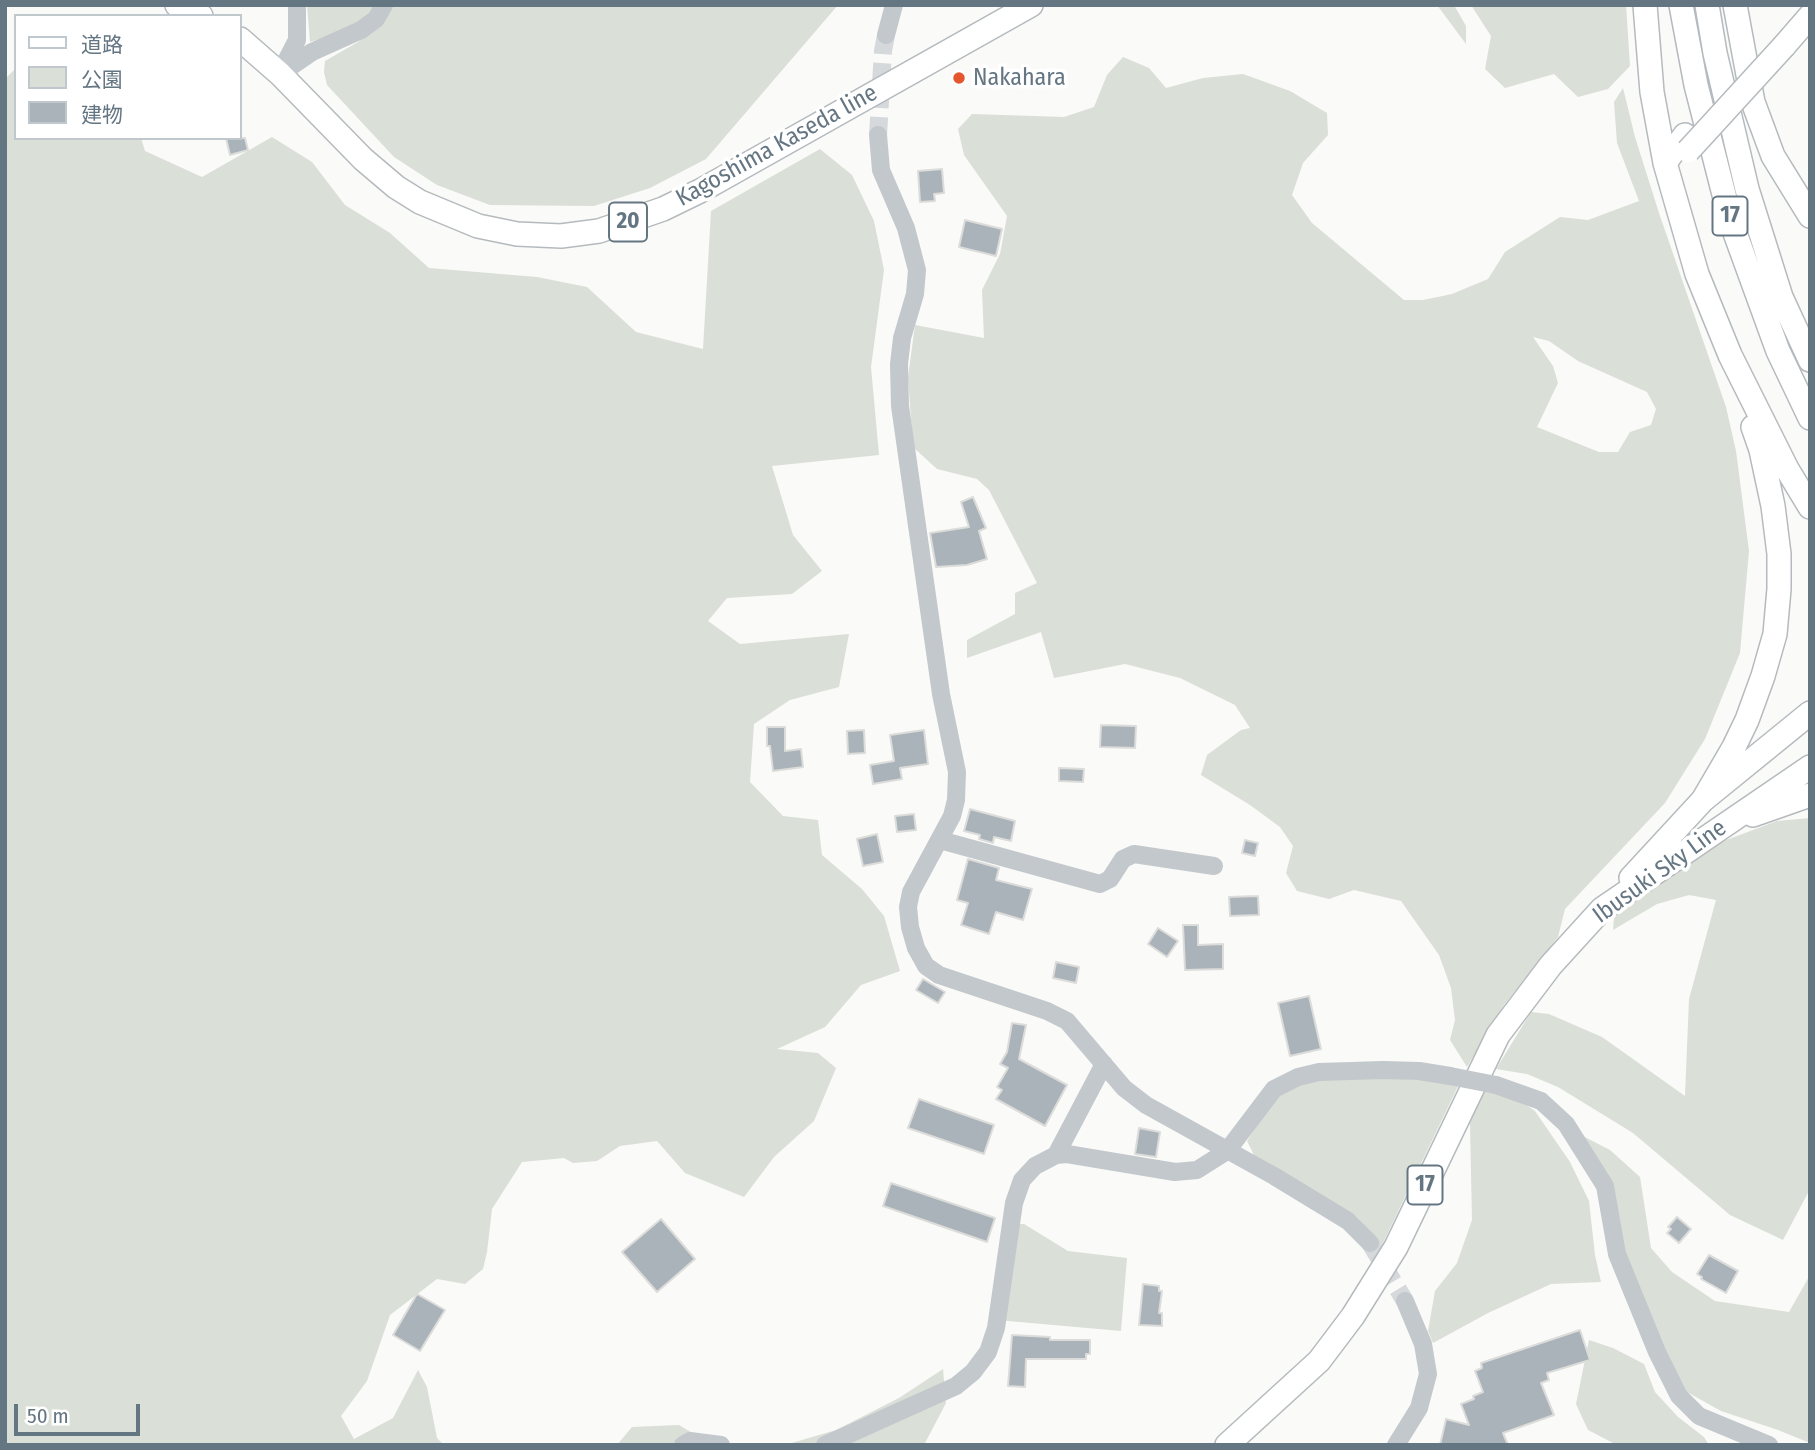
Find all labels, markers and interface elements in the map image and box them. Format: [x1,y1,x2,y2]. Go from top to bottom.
legend [14,14,242,140]
text: 道路 [81,32,123,58]
place label: Nakahara [973,64,1066,92]
text: 公園 [81,67,123,93]
marker: Nakahara [951,70,967,86]
street label: Kagoshima Kaseda line [671,79,883,213]
text: 建物 [81,102,123,128]
road number: 17 [1712,196,1748,236]
road number: 20 [609,202,647,242]
street label: Ibusuki Sky Line [1588,814,1732,930]
road number: 17 [1408,1166,1442,1204]
scale bar [18,1390,144,1434]
text: 50 m [27,1403,69,1429]

